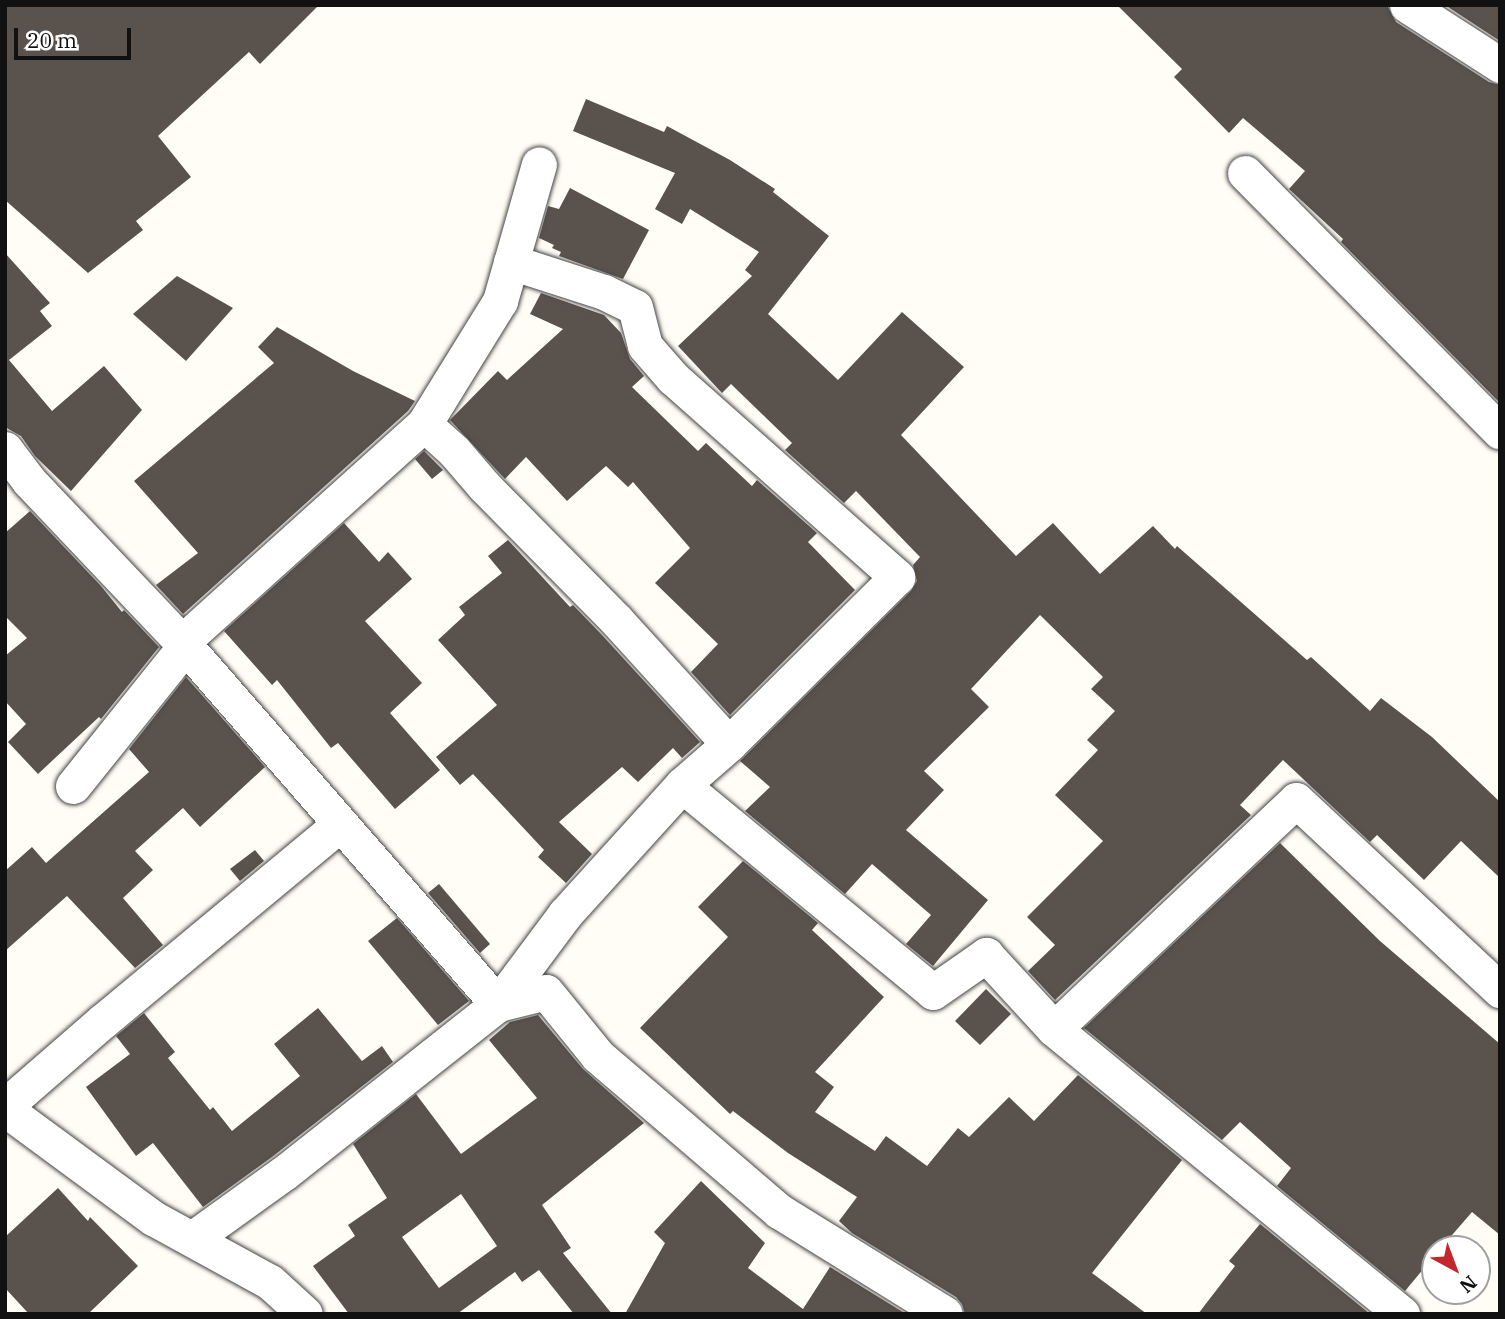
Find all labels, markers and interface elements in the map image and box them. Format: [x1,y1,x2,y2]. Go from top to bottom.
scale bar [18,14,135,58]
text: 20 m [27,26,77,54]
north arrow [1421,1235,1491,1305]
text: N [1455,1270,1482,1298]

